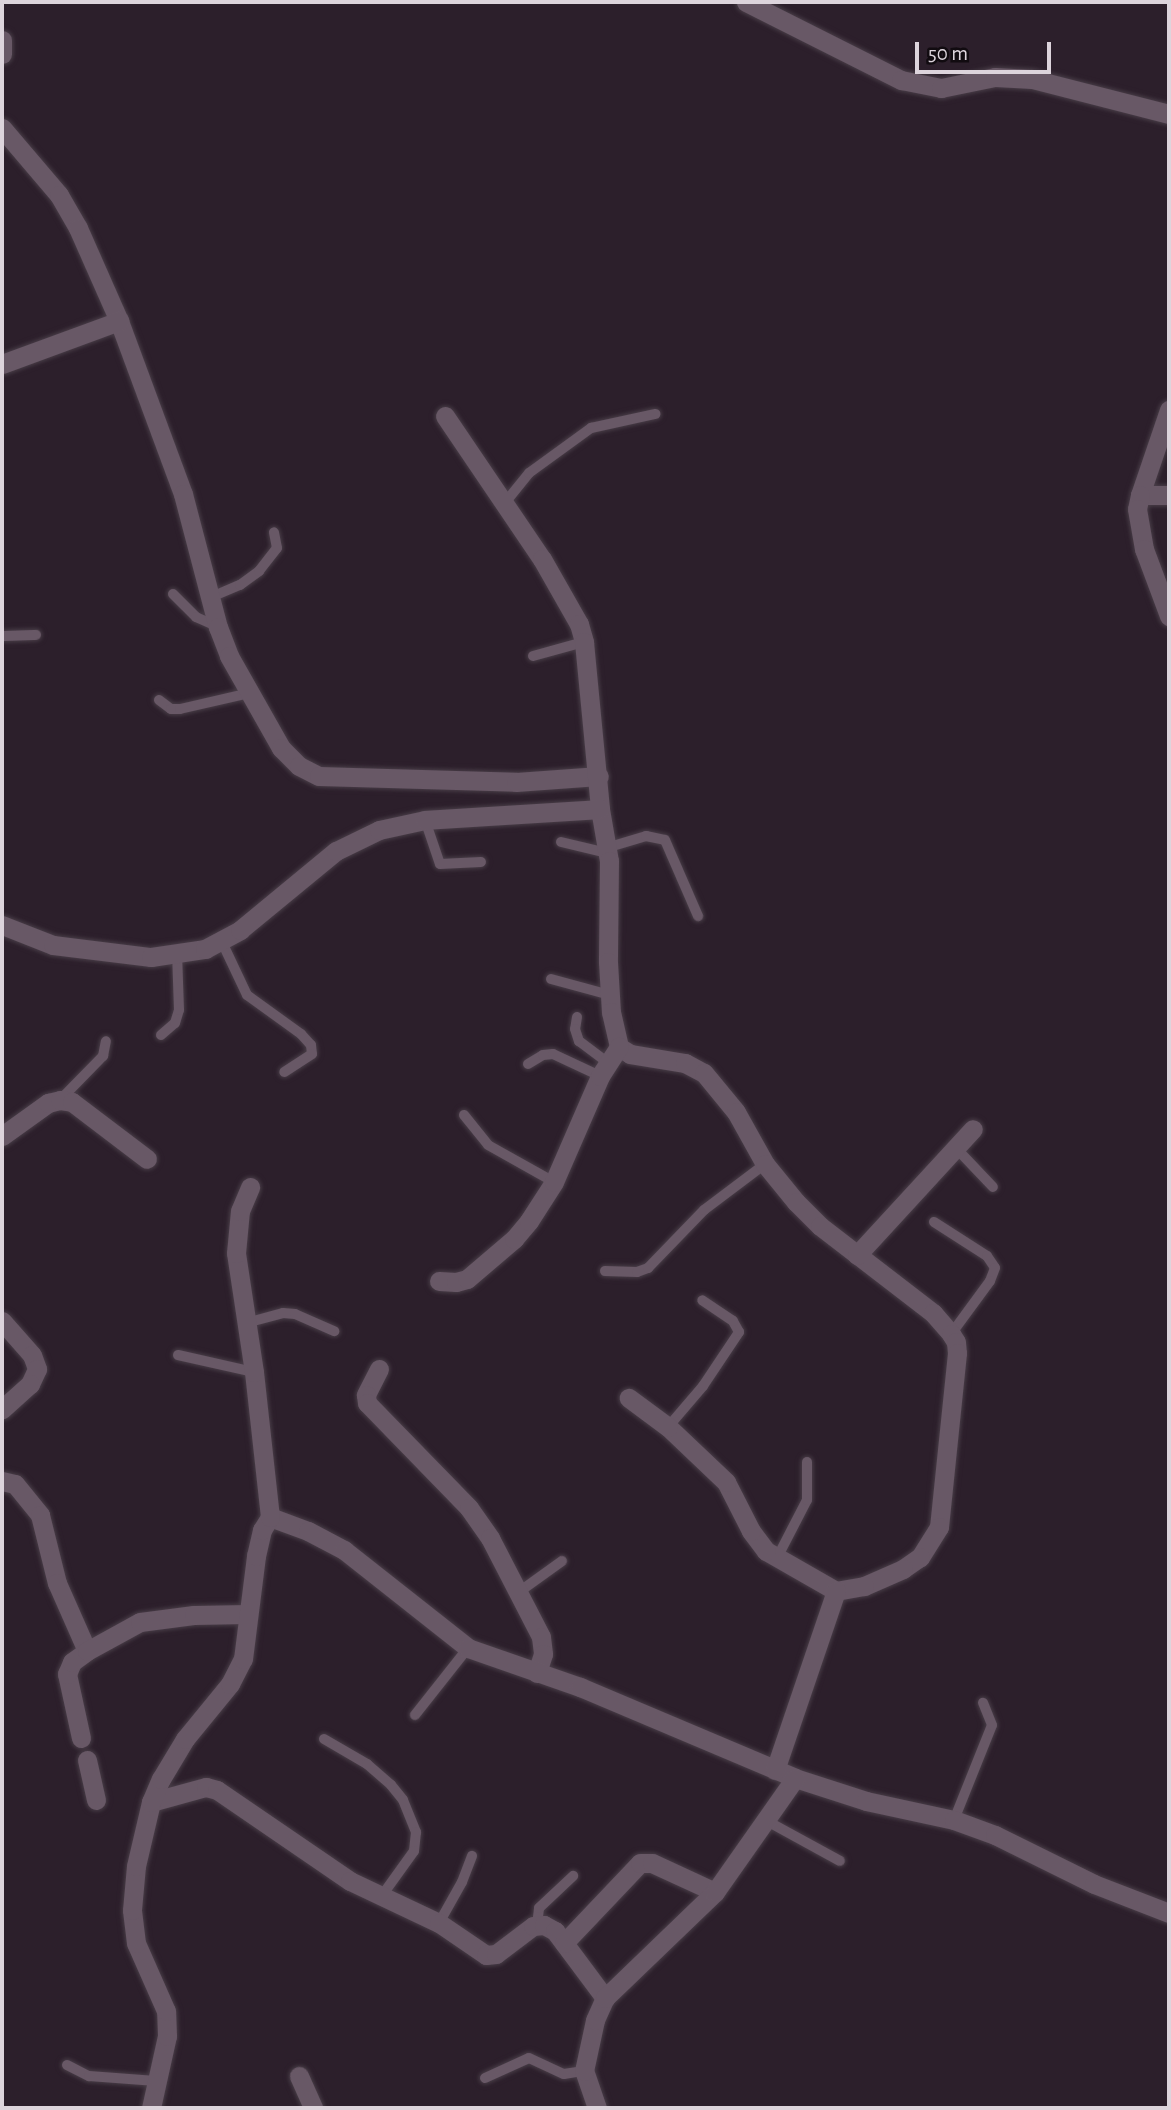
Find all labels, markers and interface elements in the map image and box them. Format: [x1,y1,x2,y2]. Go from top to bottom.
scale bar [919,28,1056,72]
text: 50 m [928,43,968,64]

